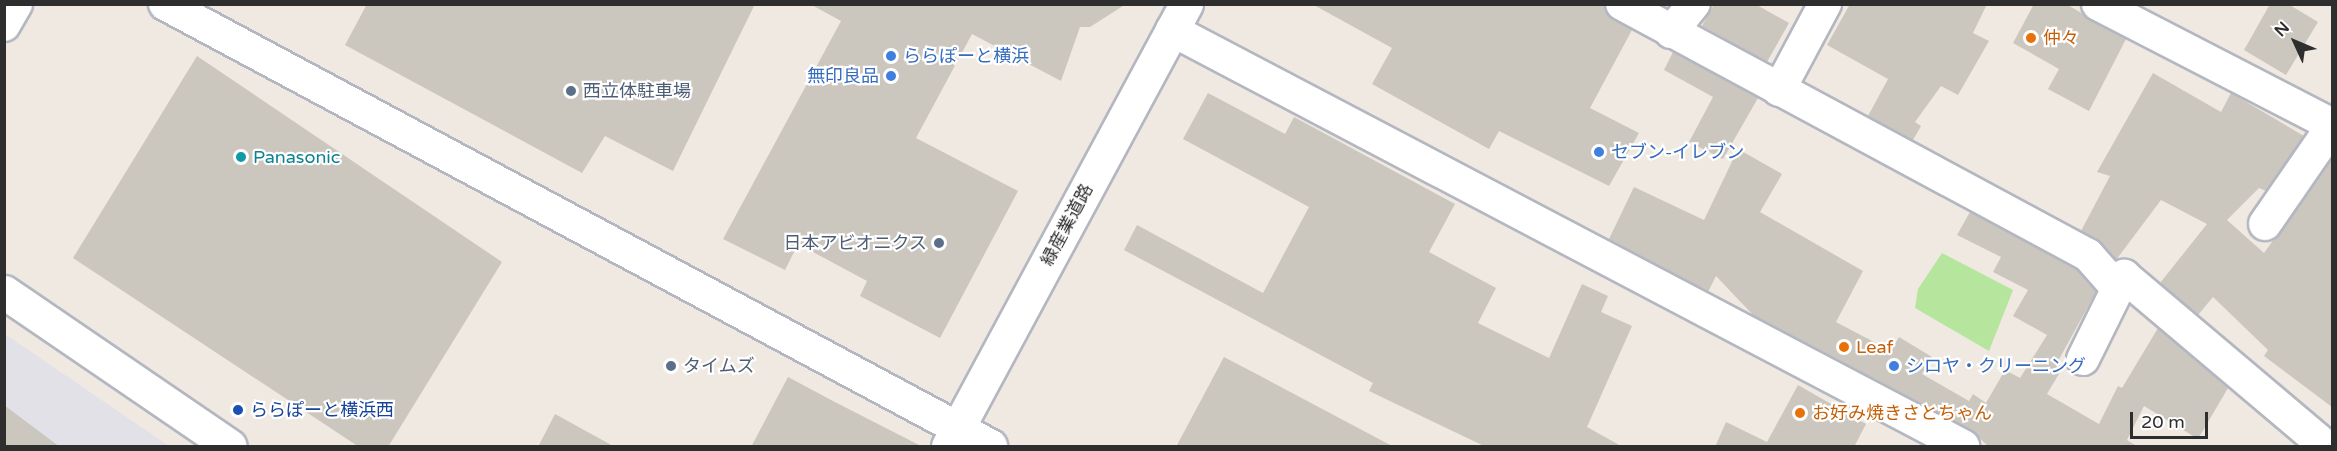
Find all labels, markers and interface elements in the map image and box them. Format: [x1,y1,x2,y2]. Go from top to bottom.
north arrow [2265,12,2325,72]
text: N [2270,18,2294,41]
place label: 仲々 [2043,27,2079,49]
marker: 仲々 [2024,31,2038,45]
place label: ららぽーと横浜 [903,45,1029,67]
marker: ららぽーと横浜 [884,49,898,63]
place label: 無印良品 [807,65,879,87]
marker: 無印良品 [884,69,898,83]
place label: 西立体駐車場 [583,80,691,102]
marker: 西立体駐車場 [564,84,578,98]
place label: セブン-イレブン [1611,141,1744,163]
marker: セブン-イレブン [1592,145,1606,159]
place label: Panasonic [253,146,340,168]
marker: Panasonic [234,150,248,164]
street label: 緑産業道路 [1036,180,1098,270]
place label: 日本アビオニクス [783,232,927,254]
marker: 日本アビオニクス [932,236,946,250]
place label: Leaf [1856,336,1893,358]
marker: Leaf [1837,340,1851,354]
place label: タイムズ [683,355,755,377]
place label: シロヤ・クリーニング [1906,355,2086,377]
marker: タイムズ [664,359,678,373]
marker: シロヤ・クリーニング [1887,359,1901,373]
place label: ららぽーと横浜西 [250,399,394,421]
scale bar [2133,400,2211,438]
place label: お好み焼きさとちゃん [1812,402,1992,424]
marker: ららぽーと横浜西 [231,403,245,417]
marker: お好み焼きさとちゃん [1793,406,1807,420]
text: 20 m [2141,411,2185,433]

